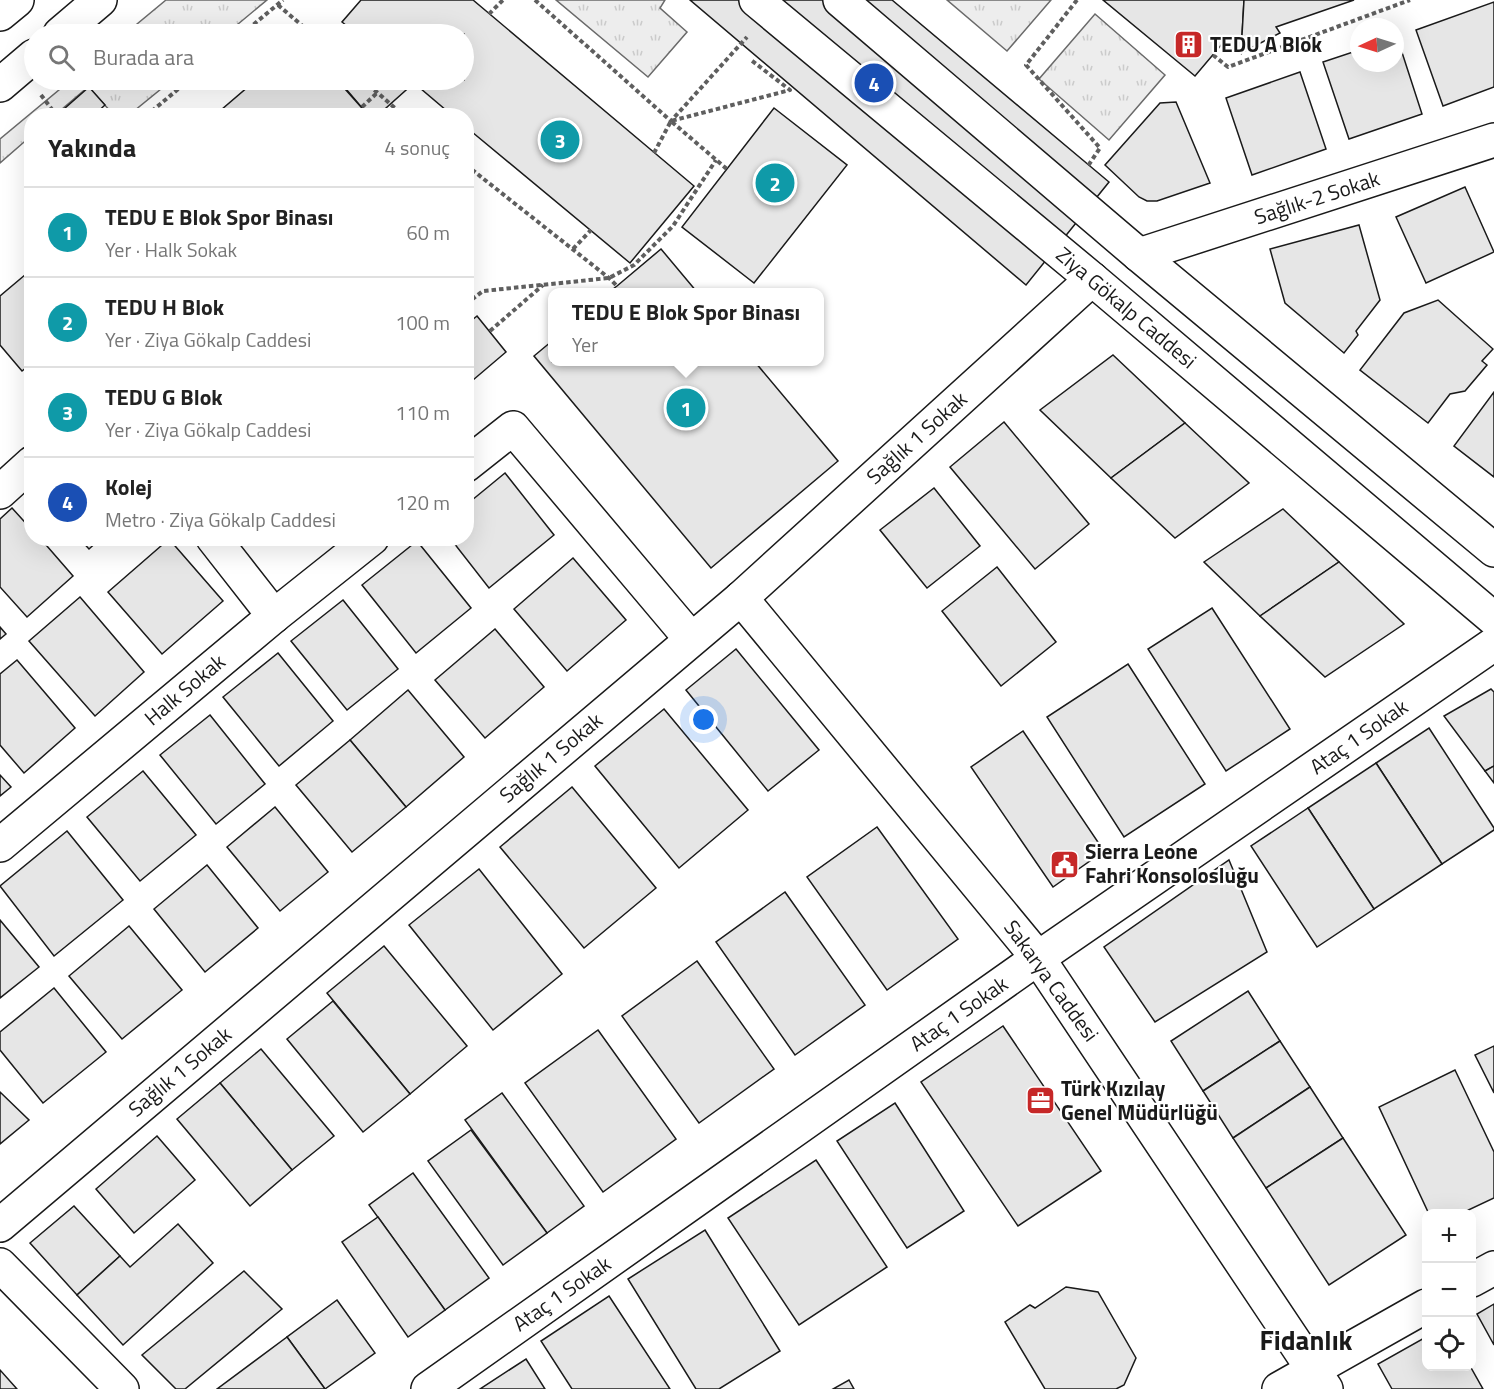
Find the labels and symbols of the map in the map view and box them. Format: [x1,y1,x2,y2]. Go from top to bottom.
north arrow [1350,18,1404,72]
place label: TEDU A Blok [1210,28,1322,60]
building icon: TEDU A Blok [1173,29,1205,61]
pin: 4 [854,60,894,106]
pin: 3 [540,118,580,162]
pin: 2 [756,160,794,206]
street label: Sağlık-2 Sokak [1250,162,1383,232]
street label: Ziya Gökalp Caddesi [1049,239,1204,376]
street label: Sağlık 1 Sokak [859,383,974,491]
pin: 1 [666,386,706,430]
street label: Halk Sokak [137,646,232,733]
street label: Ataç 1 Sokak [1303,691,1414,782]
street label: Sağlık 1 Sokak [492,704,609,810]
your location [689,705,718,734]
place label: Sierra Leone Fahri Konsolosluğu [1085,835,1259,891]
public building icon: Sierra Leone Fahri Konsolosluğu [1048,848,1080,880]
street label: Sakarya Caddesi [997,913,1107,1048]
street label: Ataç 1 Sokak [903,968,1014,1059]
street label: Sağlık 1 Sokak [121,1018,238,1124]
place label: Türk Kızılay Genel Müdürlüğü [1061,1072,1218,1128]
office icon: Türk Kızılay Genel Müdürlüğü [1024,1085,1056,1117]
street label: Ataç 1 Sokak [506,1248,617,1339]
district label: Fidanlık [1259,1319,1353,1360]

